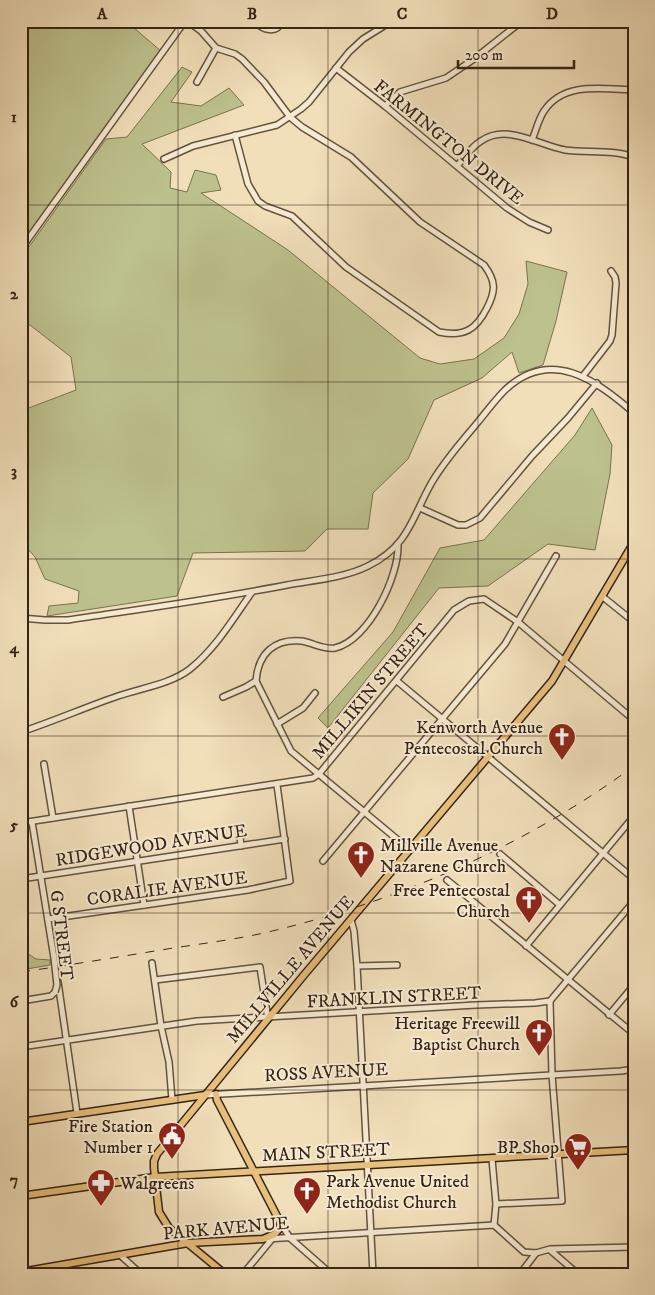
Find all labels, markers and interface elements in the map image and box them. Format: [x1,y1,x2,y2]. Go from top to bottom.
text: A [96,4,108,24]
text: B [247,4,257,24]
text: C [397,4,407,24]
text: D [546,4,558,24]
scale bar [458,38,574,70]
text: 200 m [465,46,503,65]
street label: FARMINGTON DRIVE [369,76,528,210]
text: 1 [11,107,17,127]
text: 2 [10,284,19,304]
text: 3 [11,461,17,481]
street label: MILLIKIN STREET [308,619,434,764]
text: 4 [8,638,19,658]
place label: Kenworth Avenue Pentecostal Church [404,717,544,760]
church icon: Kenworth Avenue Pentecostal Church [547,722,577,761]
text: 5 [9,815,18,835]
street label: RIDGEWOOD AVENUE [54,820,249,872]
place label: Millville Avenue Nazarene Church [380,835,507,878]
church icon: Millville Avenue Nazarene Church [346,840,376,879]
street label: CORALIE AVENUE [86,867,249,911]
place label: Free Pentecostal Church [393,880,511,923]
church icon: Free Pentecostal Church [514,885,544,924]
street label: G STREET [45,889,77,982]
street label: MILLVILLE AVENUE [222,891,359,1048]
street label: FRANKLIN STREET [306,982,482,1014]
text: 6 [10,992,20,1012]
place label: Heritage Freewill Baptist Church [394,1013,521,1056]
church icon: Heritage Freewill Baptist Church [524,1018,554,1057]
street label: ROSS AVENUE [264,1059,389,1087]
place label: Fire Station Number 1 [68,1116,154,1159]
public building icon: Fire Station Number 1 [157,1121,187,1160]
supermarket icon: BP Shop [563,1132,593,1171]
place label: BP Shop [497,1137,559,1159]
street label: MAIN STREET [261,1139,391,1167]
pharmacy icon: Walgreens [86,1168,116,1207]
text: 7 [10,1170,18,1190]
place label: Park Avenue United Methodist Church [326,1171,469,1214]
place label: Walgreens [119,1173,194,1195]
church icon: Park Avenue United Methodist Church [292,1176,322,1215]
street label: PARK AVENUE [162,1213,290,1245]

